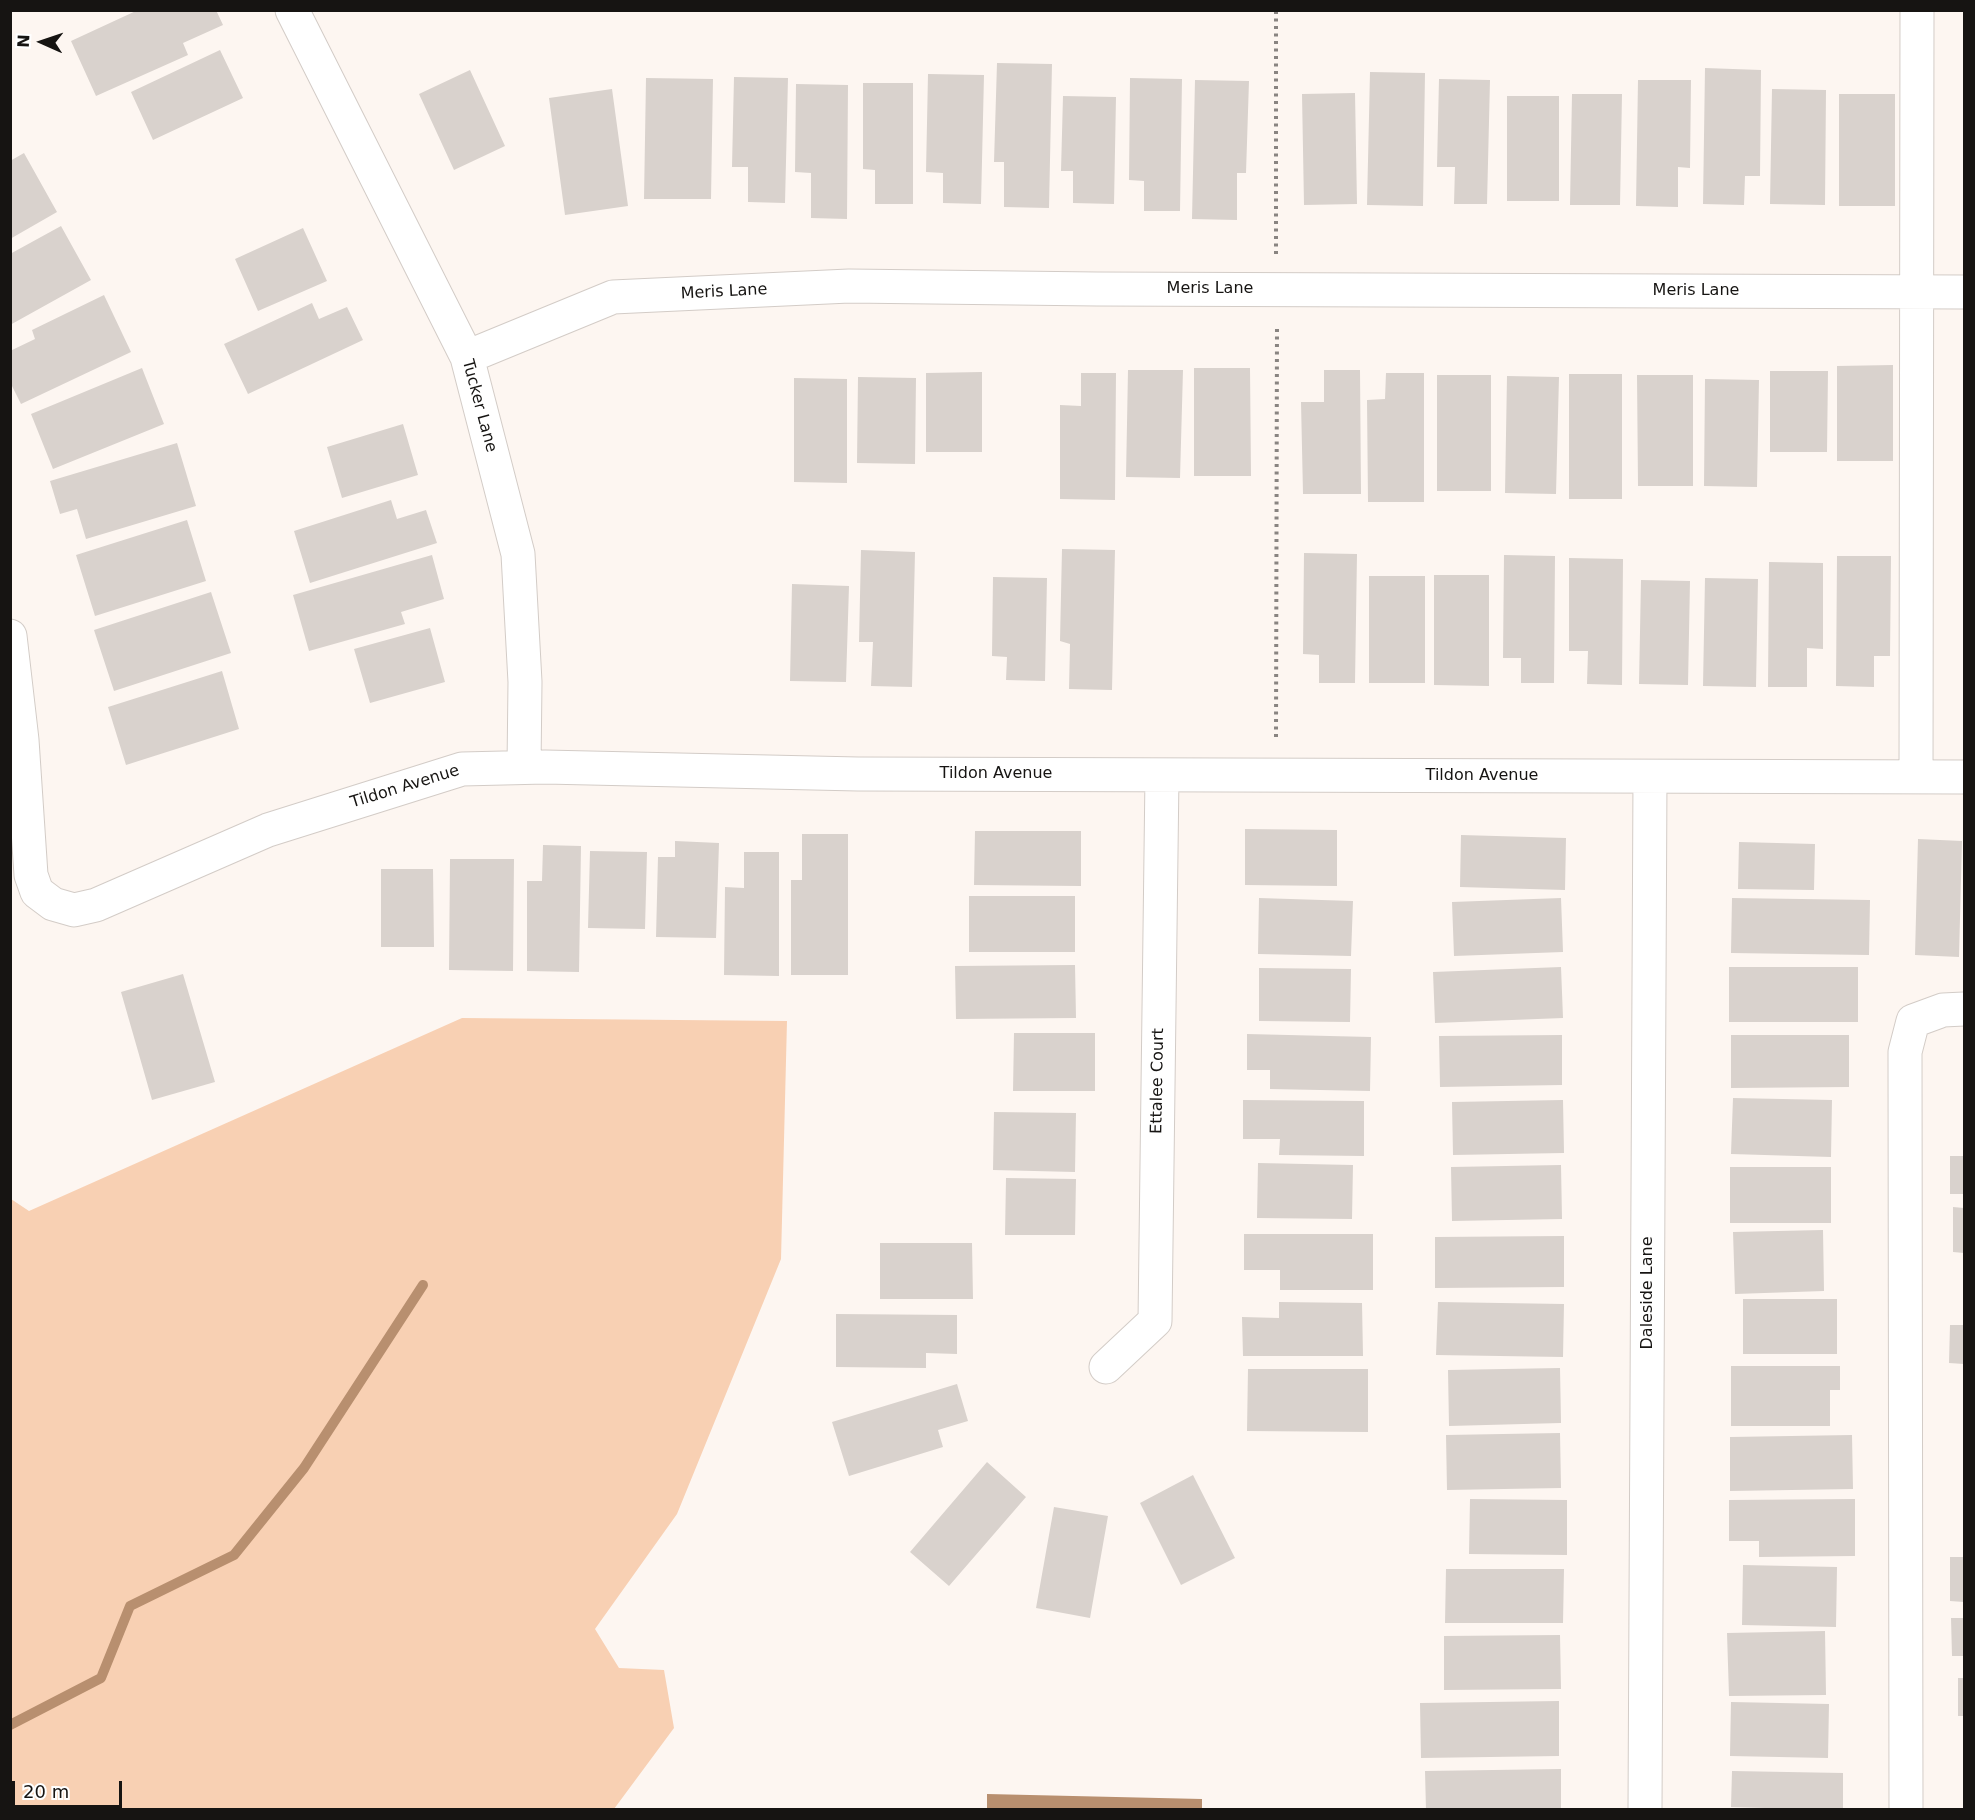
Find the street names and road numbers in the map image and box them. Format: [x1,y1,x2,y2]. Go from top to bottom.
street label: Meris Lane [1167,279,1253,299]
street label: Meris Lane [680,280,768,304]
street label: Meris Lane [1653,281,1739,301]
street label: Tucker Lane [457,358,501,454]
street label: Tildon Avenue [348,761,462,813]
street label: Tildon Avenue [940,764,1052,784]
street label: Tildon Avenue [1426,766,1538,786]
street label: Ettalee Court [1147,1028,1169,1134]
street label: Daleside Lane [1638,1237,1658,1349]

